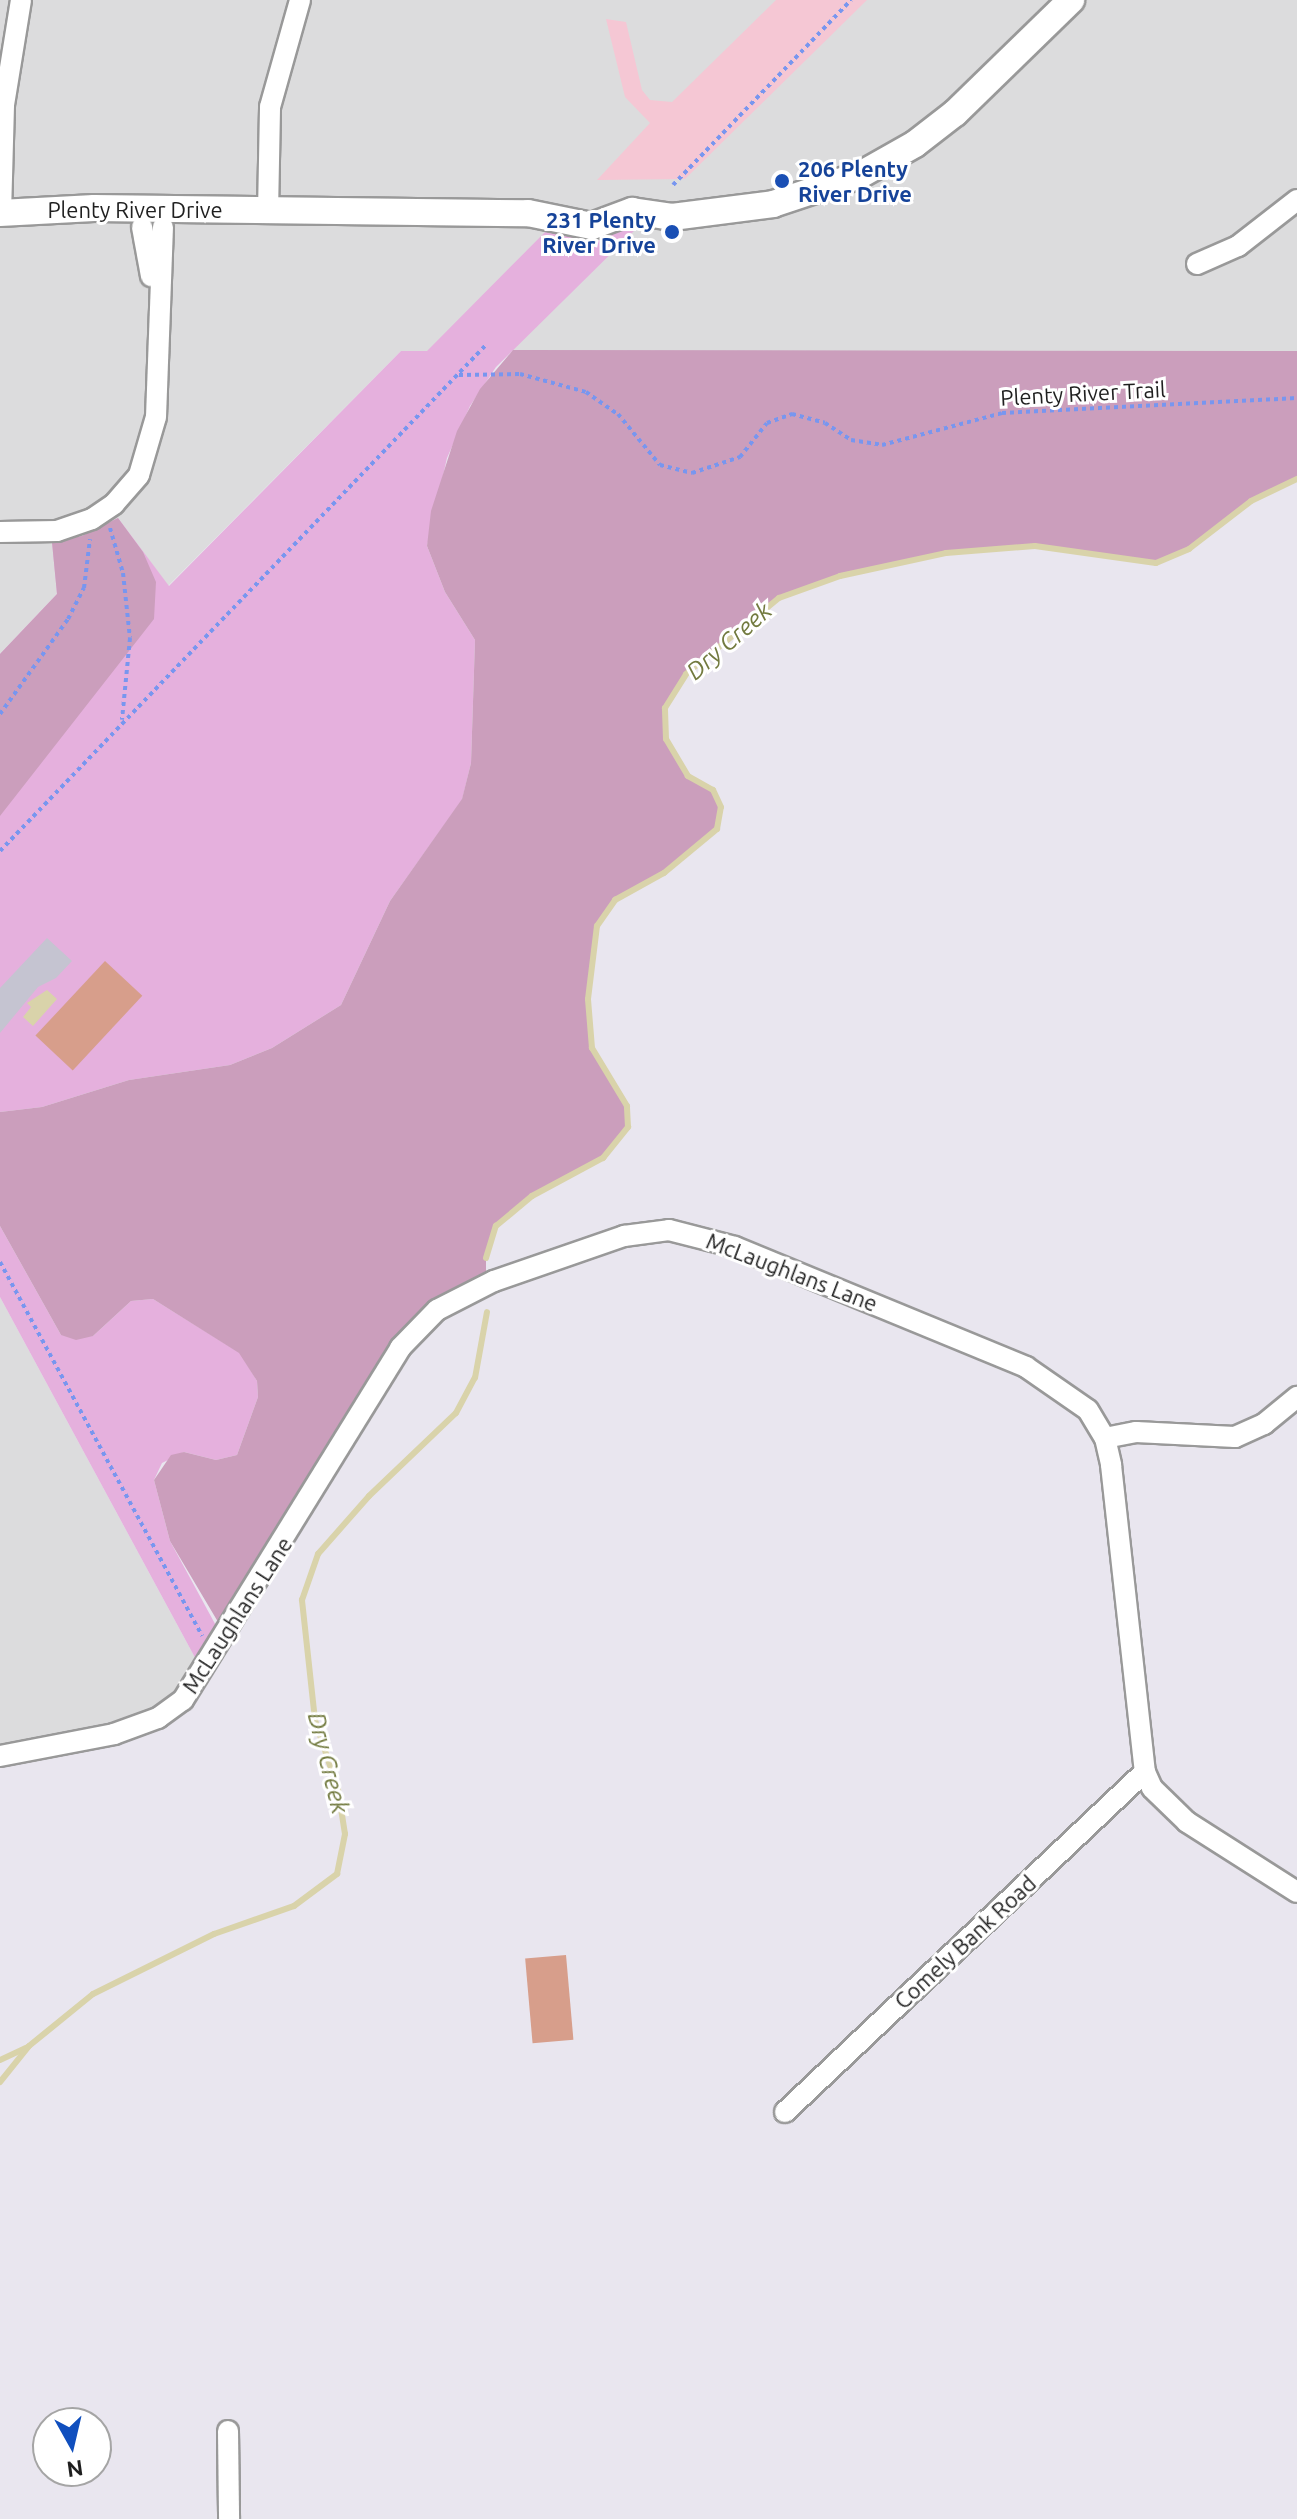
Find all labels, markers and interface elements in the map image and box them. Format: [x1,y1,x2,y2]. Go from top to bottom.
place label: 206 Plenty River Drive [798,155,912,206]
marker: 206 Plenty River Drive [773,172,791,190]
street label: Plenty River Drive [47,197,223,223]
place label: 231 Plenty River Drive [542,206,656,258]
marker: 231 Plenty River Drive [663,223,681,241]
street label: Plenty River Trail [1000,375,1166,411]
water label: Dry Creek [680,596,778,686]
street label: McLaughlans Lane [703,1227,881,1317]
street label: McLaughlans Lane [177,1532,297,1698]
water label: Dry Creek [302,1709,354,1817]
street label: Comely Bank Road [889,1870,1041,2014]
north arrow [32,2407,112,2487]
text: N [65,2456,85,2483]

